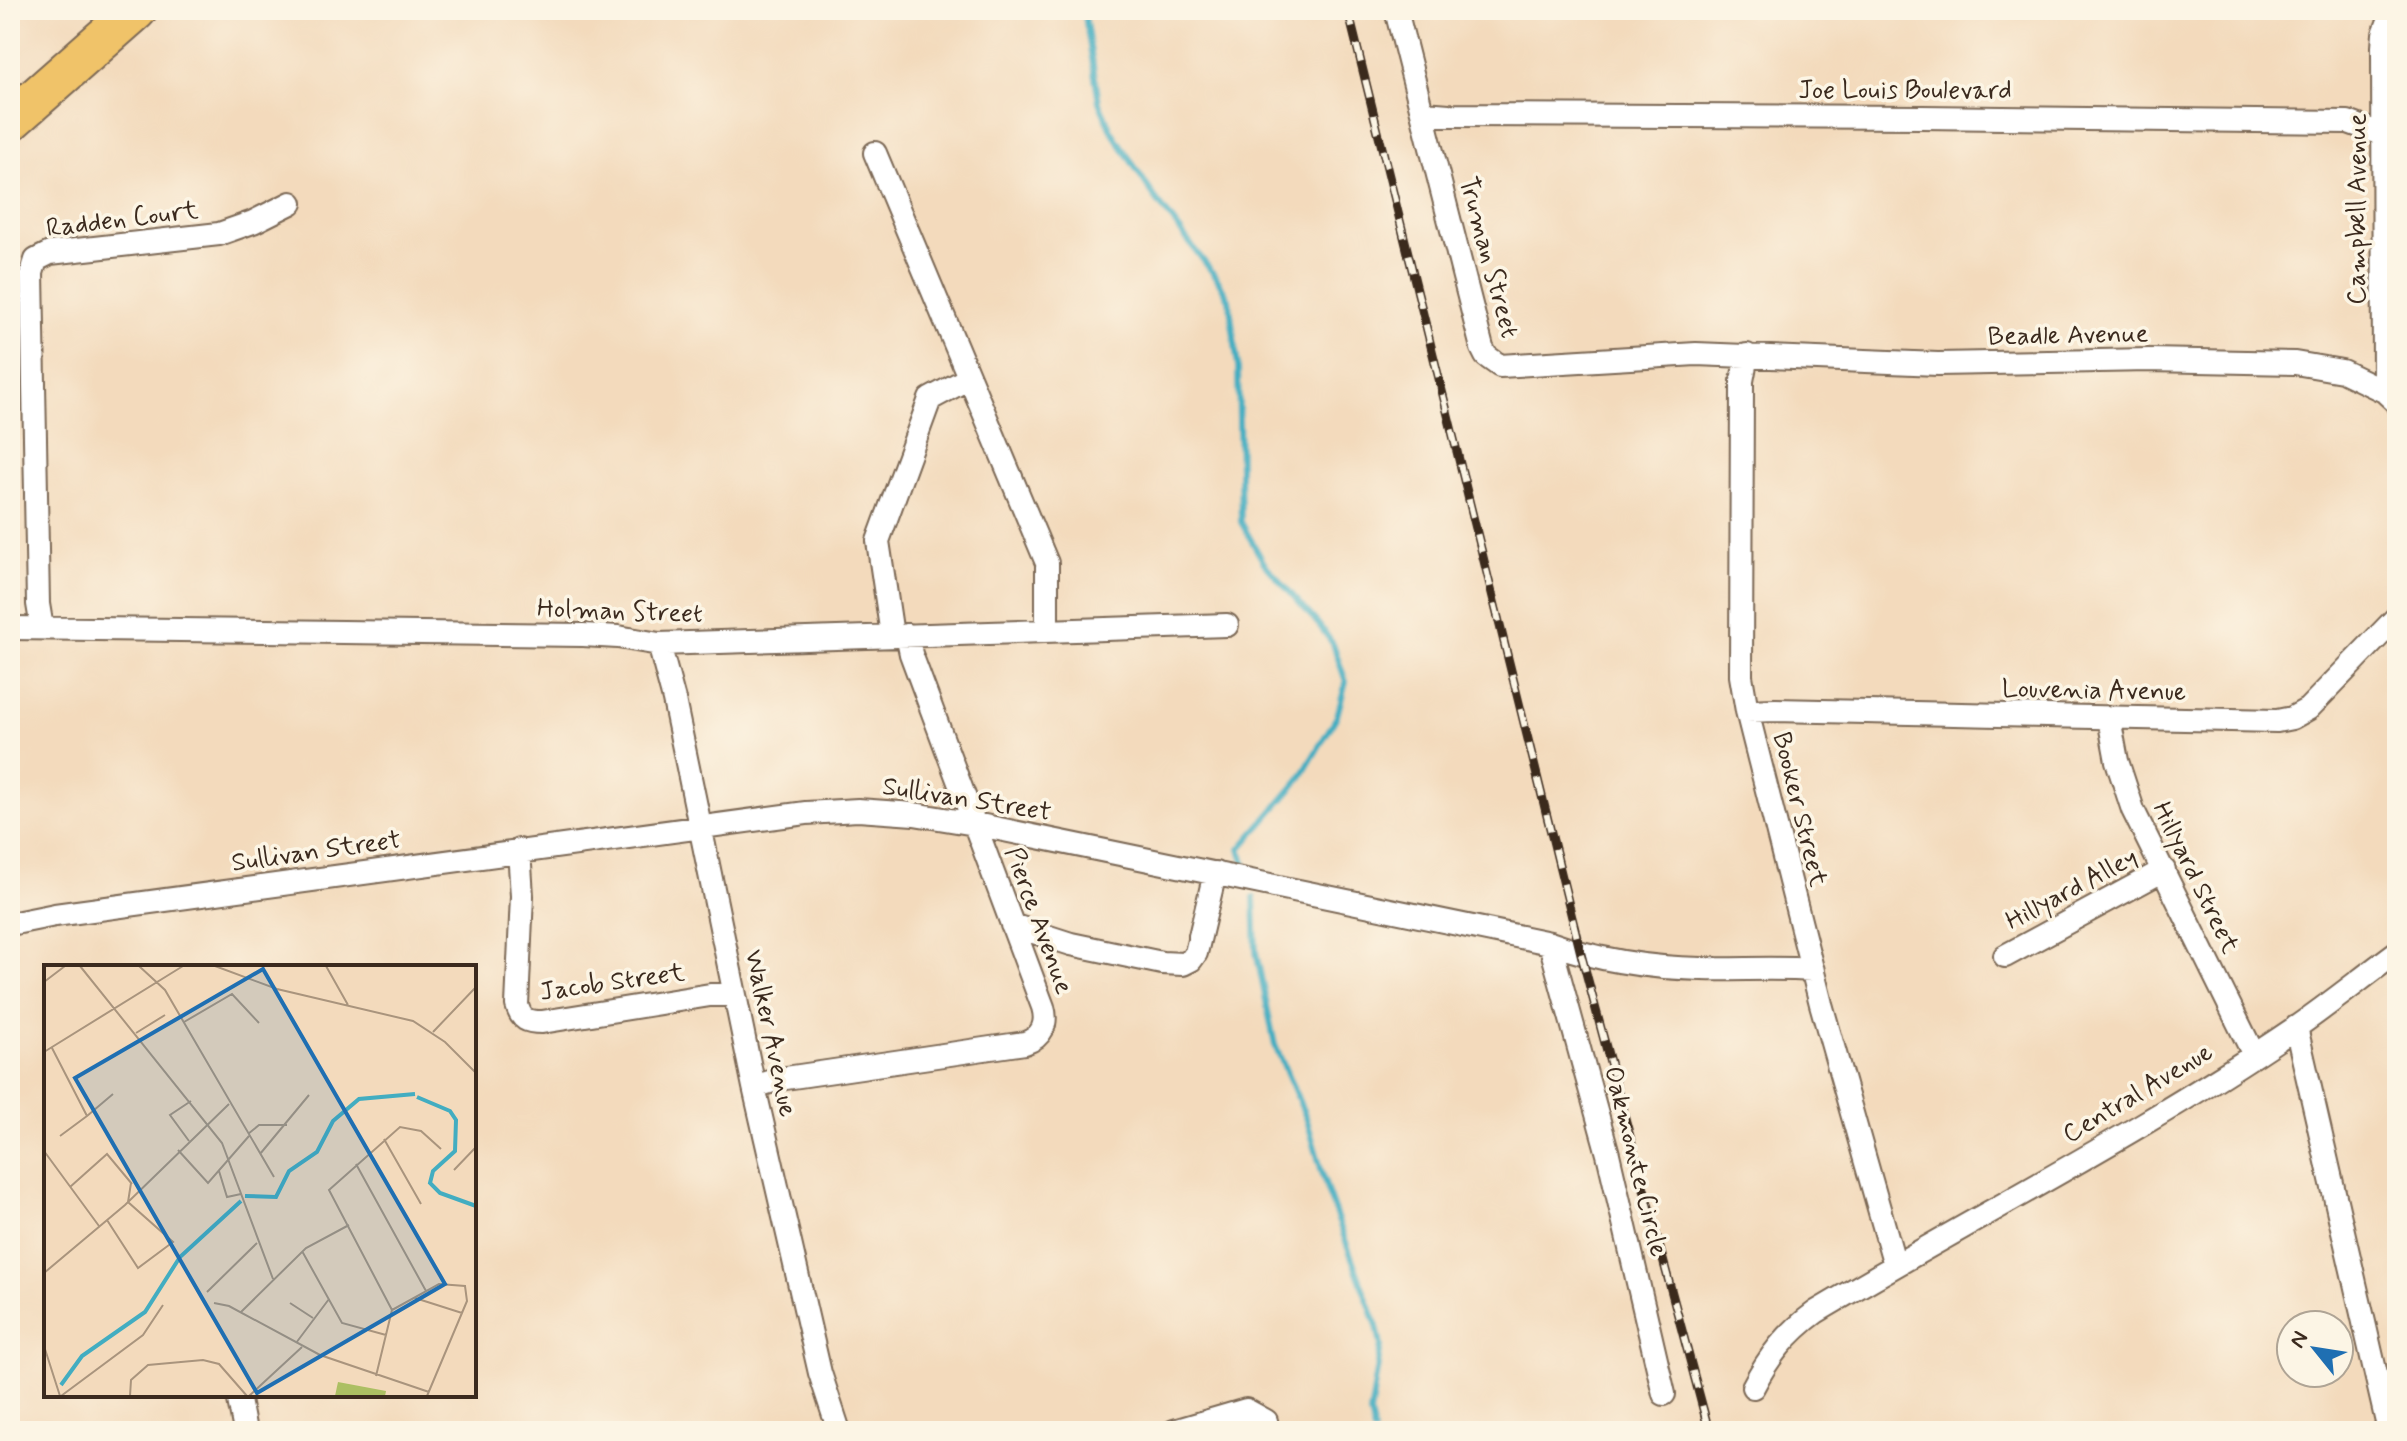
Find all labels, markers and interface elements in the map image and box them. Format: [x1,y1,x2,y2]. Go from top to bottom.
street label: Joe Louis Boulevard [1798,74,2012,108]
street label: Campbell Avenue [2341,113,2375,305]
street label: Truman Street [1450,173,1526,342]
street label: Radden Court [44,194,200,246]
street label: Beadle Avenue [1987,318,2149,354]
street label: Holman Street [536,592,703,632]
street label: Louvenia Avenue [2002,672,2186,710]
street label: Booker Street [1763,729,1835,890]
street label: Sullivan Street [880,770,1054,830]
street label: Hillyard Street [2144,796,2247,959]
street label: Sullivan Street [229,823,403,881]
street label: Hillyard Alley [2000,841,2144,939]
street label: Pierce Avenue [996,843,1080,999]
street label: Walker Avenue [736,947,804,1120]
street label: Jacob Street [538,956,687,1010]
inset map [44,965,476,1397]
street label: Central Avenue [2057,1036,2219,1152]
street label: Oakmonte Circle [1595,1063,1675,1260]
north arrow [2275,1309,2355,1389]
text: N [2284,1327,2315,1353]

